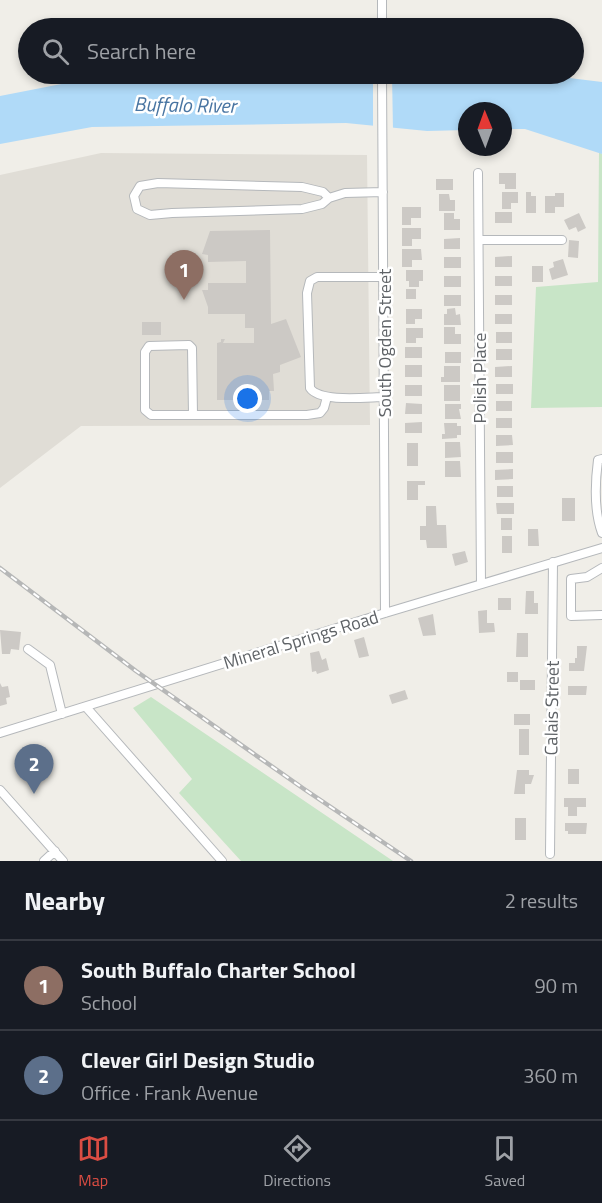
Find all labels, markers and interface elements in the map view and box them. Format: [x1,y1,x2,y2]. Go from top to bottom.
search box [18,18,584,84]
text: Search here [87,34,196,68]
icon: search [39,35,72,68]
water label: Buffalo River [134,88,239,121]
north arrow [458,102,512,156]
pin: 1 [164,250,204,300]
street label: South Ogden Street [371,268,398,417]
street label: Polish Place [466,333,493,423]
your location [233,384,262,413]
street label: Mineral Springs Road [220,603,382,676]
street label: Calais Street [537,660,566,756]
pin: 2 [15,744,54,794]
text: Nearby [24,881,105,920]
text: 2 results [505,885,578,916]
text: South Buffalo Charter School [81,953,356,987]
text: 1 [38,970,49,1001]
text: 90 m [534,970,578,1001]
text: School [81,987,137,1018]
text: Clever Girl Design Studio [81,1043,315,1077]
text: 2 [38,1060,49,1091]
text: 360 m [523,1060,578,1091]
text: Office · Frank Avenue [81,1077,258,1108]
tab: Map [77,1132,110,1192]
tab: Directions [263,1132,331,1192]
tab: Saved [485,1132,525,1192]

